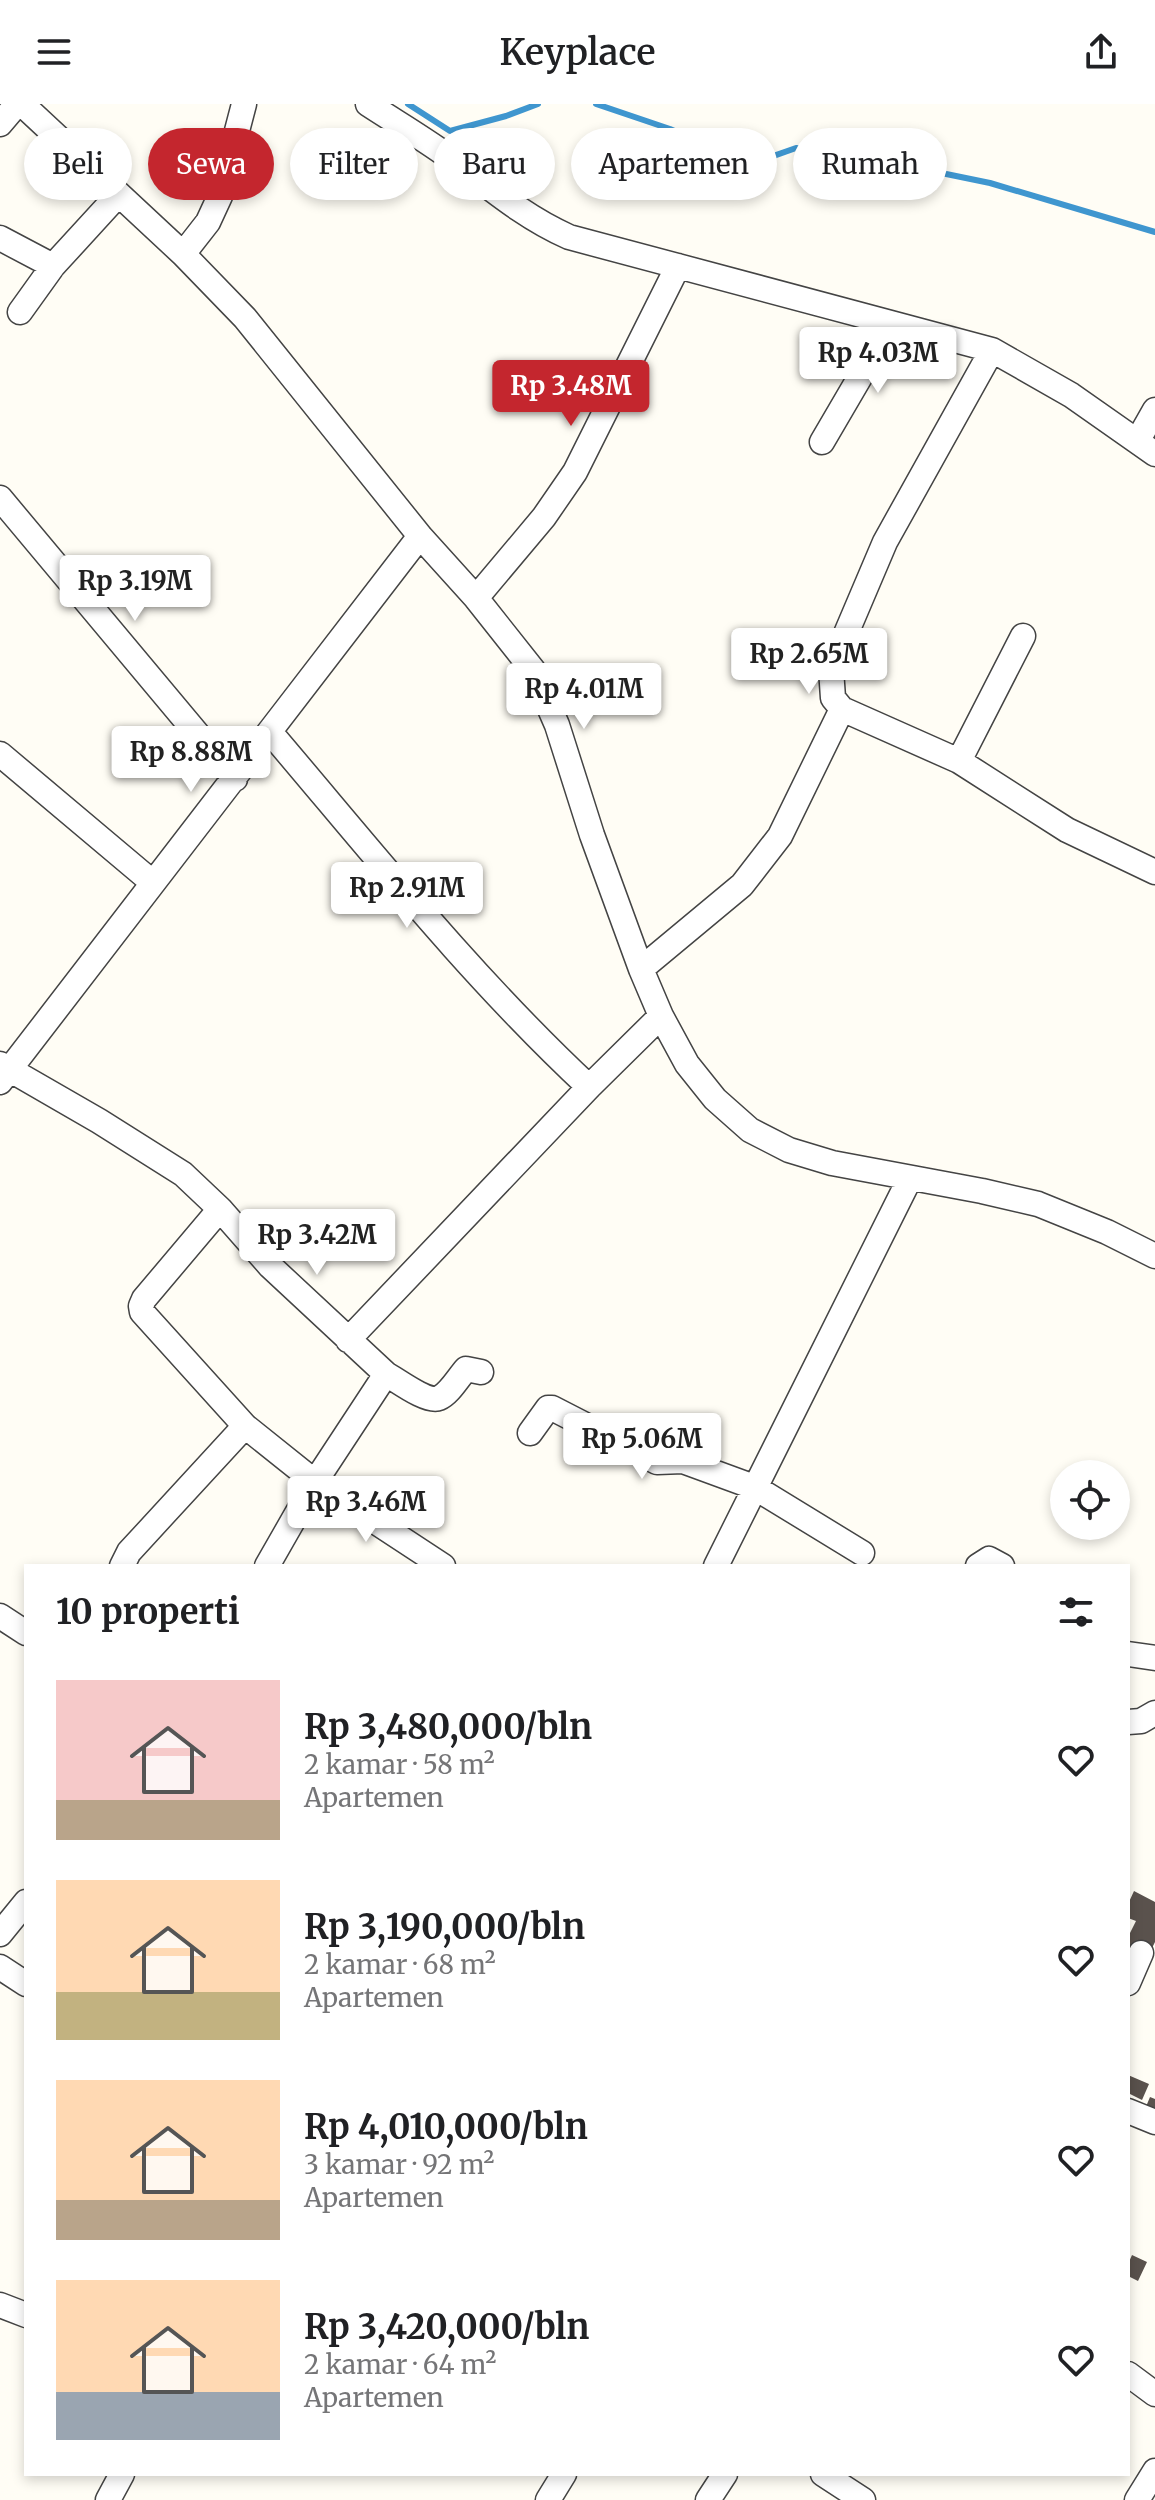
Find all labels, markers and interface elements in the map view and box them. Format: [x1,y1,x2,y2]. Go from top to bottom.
icon: menu [32,30,76,74]
text: Keyplace [499,30,656,75]
icon: share [1079,30,1123,74]
chip: Beli [24,128,132,200]
chip: Sewa [148,128,274,200]
chip: Filter [290,128,418,200]
chip: Baru [434,128,555,200]
chip: Apartemen [571,128,777,200]
chip: Rumah [793,128,947,200]
pin: Rp 4.03M [795,327,961,395]
text: Rp 4.03M [817,336,939,369]
pin: Rp 3.48M [488,360,654,428]
text: Rp 3.48M [510,369,632,402]
pin: Rp 3.19M [52,555,218,623]
text: Rp 3.19M [78,564,192,597]
pin: Rp 2.65M [726,628,892,696]
text: Rp 2.65M [749,637,869,670]
pin: Rp 4.01M [501,663,667,731]
text: Rp 4.01M [524,672,644,705]
pin: Rp 8.88M [108,726,274,794]
text: Rp 8.88M [130,735,252,768]
pin: Rp 2.91M [324,862,490,930]
text: Rp 2.91M [349,871,465,904]
pin: Rp 3.42M [234,1209,400,1277]
text: Rp 3.42M [257,1218,377,1251]
pin: Rp 5.06M [559,1413,725,1481]
text: Rp 5.06M [581,1422,703,1455]
map controls [1050,1460,1130,1540]
button: locate [1050,1460,1130,1540]
pin: Rp 3.46M [283,1476,449,1544]
text: Rp 3.46M [305,1485,427,1518]
icon: filters [1054,1590,1098,1634]
text: 10 properti [56,1591,240,1633]
text: Rp 3,480,000/bln [304,1706,592,1748]
icon: home [120,1712,216,1808]
icon: heart [1054,1738,1098,1782]
text: 2 kamar · 58 m² [304,1748,495,1781]
text: Apartemen [304,1781,444,1814]
text: Rp 3,190,000/bln [304,1906,585,1948]
icon: home [120,1912,216,2008]
icon: heart [1054,1938,1098,1982]
text: 2 kamar · 68 m² [304,1948,496,1981]
text: Apartemen [304,1981,444,2014]
text: Rp 4,010,000/bln [304,2106,588,2148]
icon: home [120,2112,216,2208]
icon: heart [1054,2138,1098,2182]
text: 3 kamar · 92 m² [304,2148,494,2181]
text: Apartemen [304,2181,444,2214]
text: Rp 3,420,000/bln [304,2306,589,2348]
icon: home [120,2312,216,2408]
icon: heart [1054,2338,1098,2382]
text: 2 kamar · 64 m² [304,2348,496,2381]
text: Apartemen [304,2381,444,2414]

